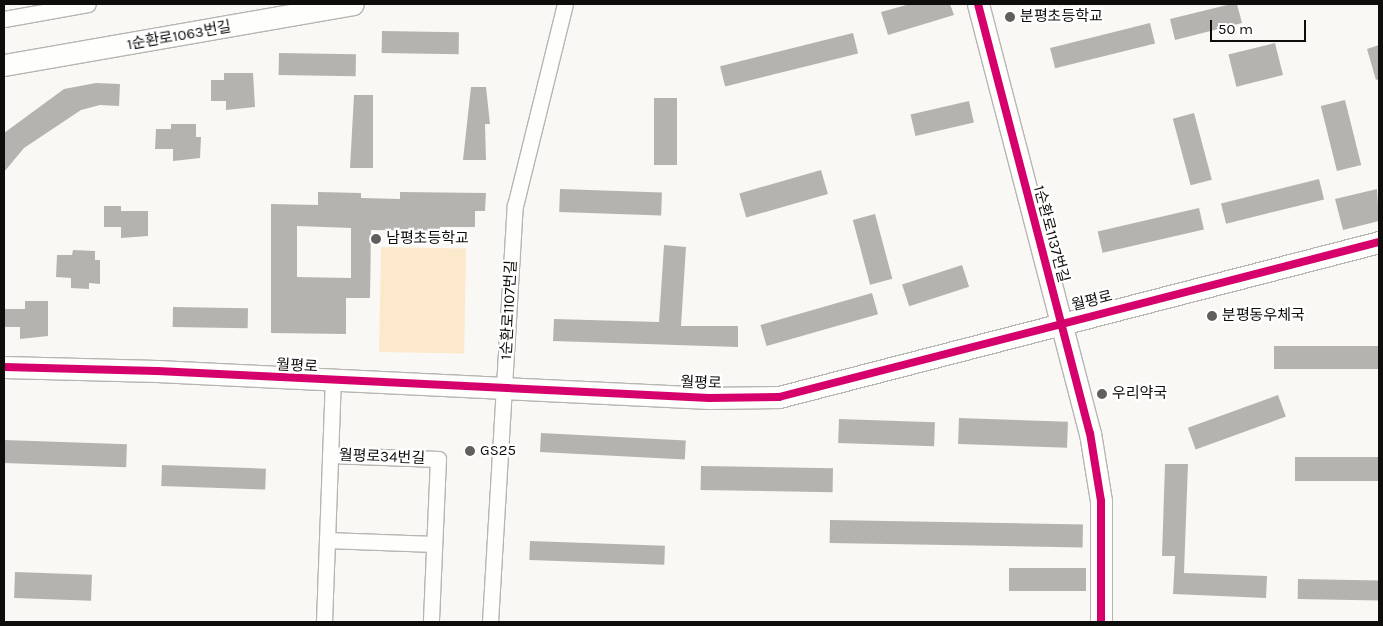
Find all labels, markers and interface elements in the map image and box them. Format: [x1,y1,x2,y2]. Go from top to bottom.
place label: 분평초등학교 [1020,8,1103,26]
scale bar [1213,10,1309,42]
marker: 분평초등학교 [1004,11,1016,23]
street label: 1순환로1063번길 [126,18,232,54]
text: 50 m [1218,20,1253,38]
street label: 1순환로1137번길 [1029,183,1073,285]
place label: 남평초등학교 [386,230,469,248]
marker: 남평초등학교 [370,233,382,245]
street label: 1순환로1107번길 [497,260,521,360]
street label: 월평로 [1070,287,1114,315]
place label: 분평동우체국 [1222,307,1305,325]
marker: 분평동우체국 [1206,310,1218,322]
street label: 월평로 [276,356,318,376]
street label: 월평로 [680,373,722,393]
place label: 우리약국 [1112,385,1167,403]
marker: 우리약국 [1096,388,1108,400]
place label: GS25 [480,442,516,460]
marker: GS25 [464,445,476,457]
street label: 월평로34번길 [339,447,425,467]

